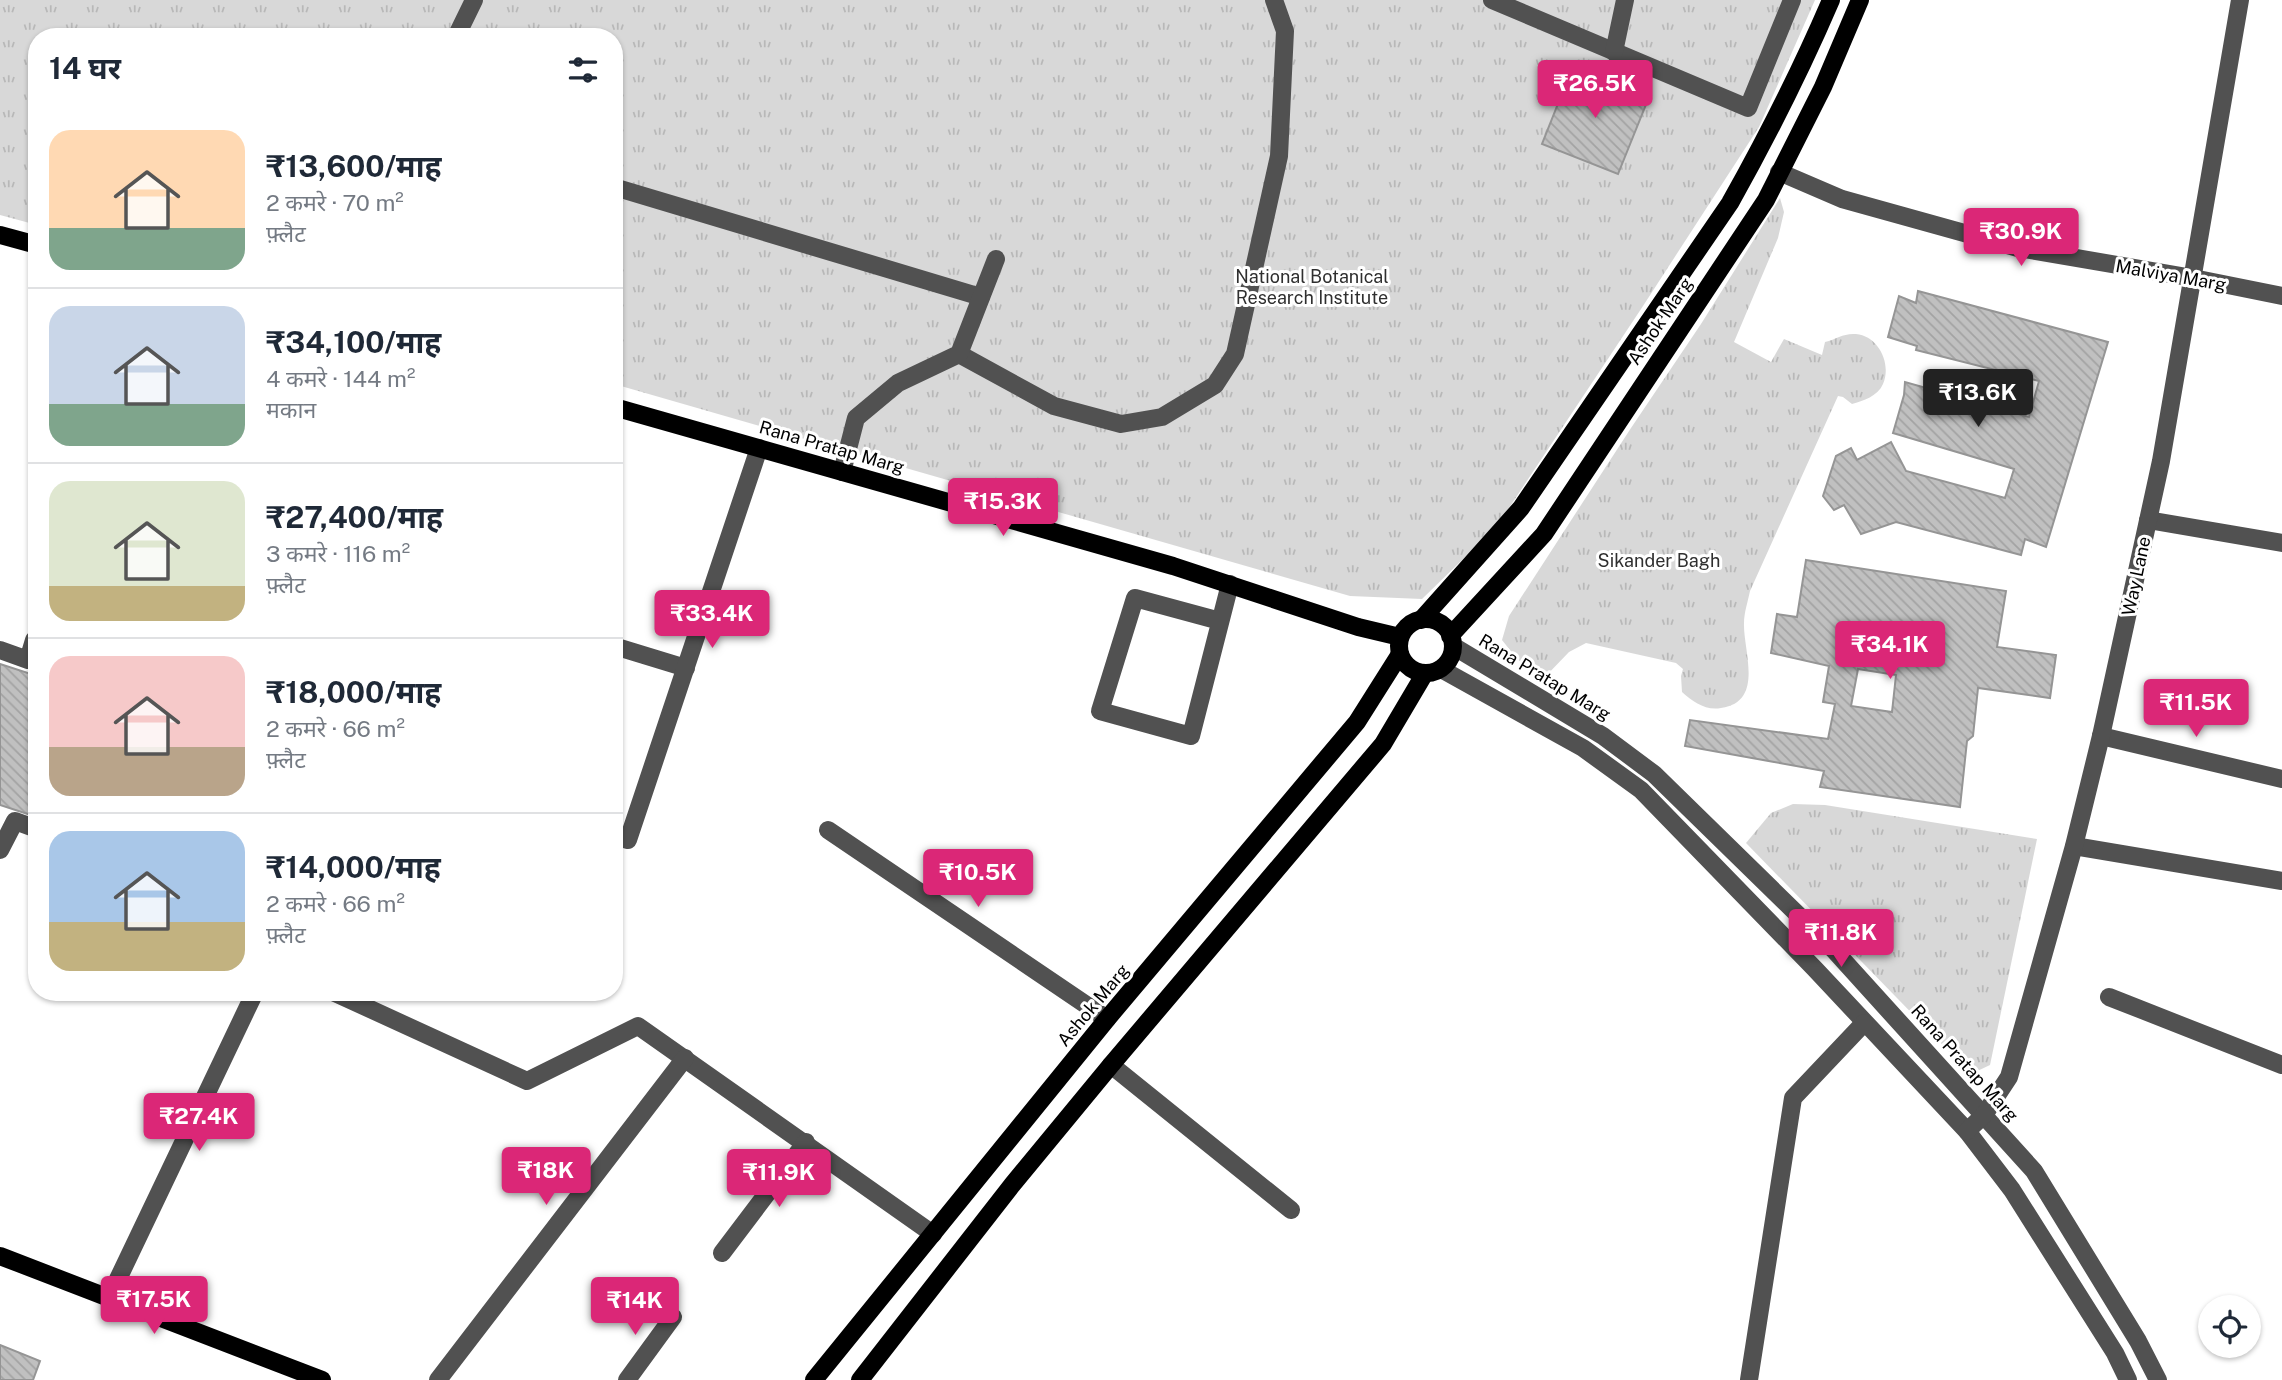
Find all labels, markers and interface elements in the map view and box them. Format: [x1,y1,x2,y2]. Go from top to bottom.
text: 14 घर [49,50,121,86]
icon: filters [564,51,602,89]
pin: ₹26.5K [1538,60,1652,120]
text: ₹26.5K [1554,69,1636,96]
text: ₹13,600/माह [266,148,441,184]
icon: home [105,158,189,242]
text: 2 कमरे · 70 m² [266,189,404,216]
pin: ₹30.9K [1964,208,2078,268]
text: ₹30.9K [1980,217,2062,244]
text: फ़्लैट [266,220,306,247]
street label: Malviya Marg [2114,255,2228,295]
park label: National Botanical Research Institute [1235,266,1389,308]
street label: Ashok Marg [1623,273,1697,369]
text: ₹34,100/माह [266,324,441,360]
icon: home [105,334,189,418]
text: 4 कमरे · 144 m² [266,365,415,392]
pin: ₹13.6K [1921,370,2035,429]
text: ₹13.6K [1939,378,2017,405]
text: मकान [266,396,316,423]
street label: Rana Pratap Marg [757,416,907,478]
pin: ₹15.3K [946,478,1060,538]
text: ₹15.3K [964,487,1042,514]
text: ₹27,400/माह [266,499,443,535]
icon: home [105,509,189,593]
street label: Way Lane [2117,534,2155,618]
text: 3 कमरे · 116 m² [266,540,410,567]
park label: Sikander Bagh [1598,550,1720,571]
text: फ़्लैट [266,571,306,598]
pin: ₹33.4K [655,590,769,650]
text: ₹33.4K [670,599,754,626]
pin: ₹34.1K [1833,622,1947,681]
street label: Rana Pratap Marg [1475,629,1615,725]
text: ₹34.1K [1851,630,1929,657]
text: ₹18,000/माह [266,674,441,710]
pin: ₹11.5K [2139,680,2253,739]
icon: home [105,684,189,768]
text: ₹11.5K [2160,688,2232,715]
text: 2 कमरे · 66 m² [266,715,405,742]
text: फ़्लैट [266,746,306,773]
text: ₹14,000/माह [266,849,441,885]
pin: ₹10.5K [921,850,1035,909]
text: ₹10.5K [939,858,1017,885]
icon: home [105,859,189,943]
text: 2 कमरे · 66 m² [266,890,405,917]
pin: ₹11.8K [1784,909,1898,969]
text: ₹11.8K [1805,918,1877,945]
text: फ़्लैट [266,921,306,948]
street label: Ashok Marg [1053,960,1133,1050]
street label: Rana Pratap Marg [1907,1000,2023,1126]
pin: ₹27.4K [142,1094,256,1153]
text: ₹27.4K [160,1102,238,1129]
pin: ₹18K [505,1148,587,1207]
pin: ₹11.9K [722,1150,836,1209]
text: ₹18K [518,1156,574,1183]
text: ₹11.9K [743,1158,815,1185]
pin: ₹17.5K [97,1276,211,1336]
pin: ₹14K [594,1278,676,1337]
text: ₹17.5K [117,1285,191,1312]
text: ₹14K [607,1286,663,1313]
map controls [2198,1295,2261,1358]
button: locate [2198,1295,2261,1358]

